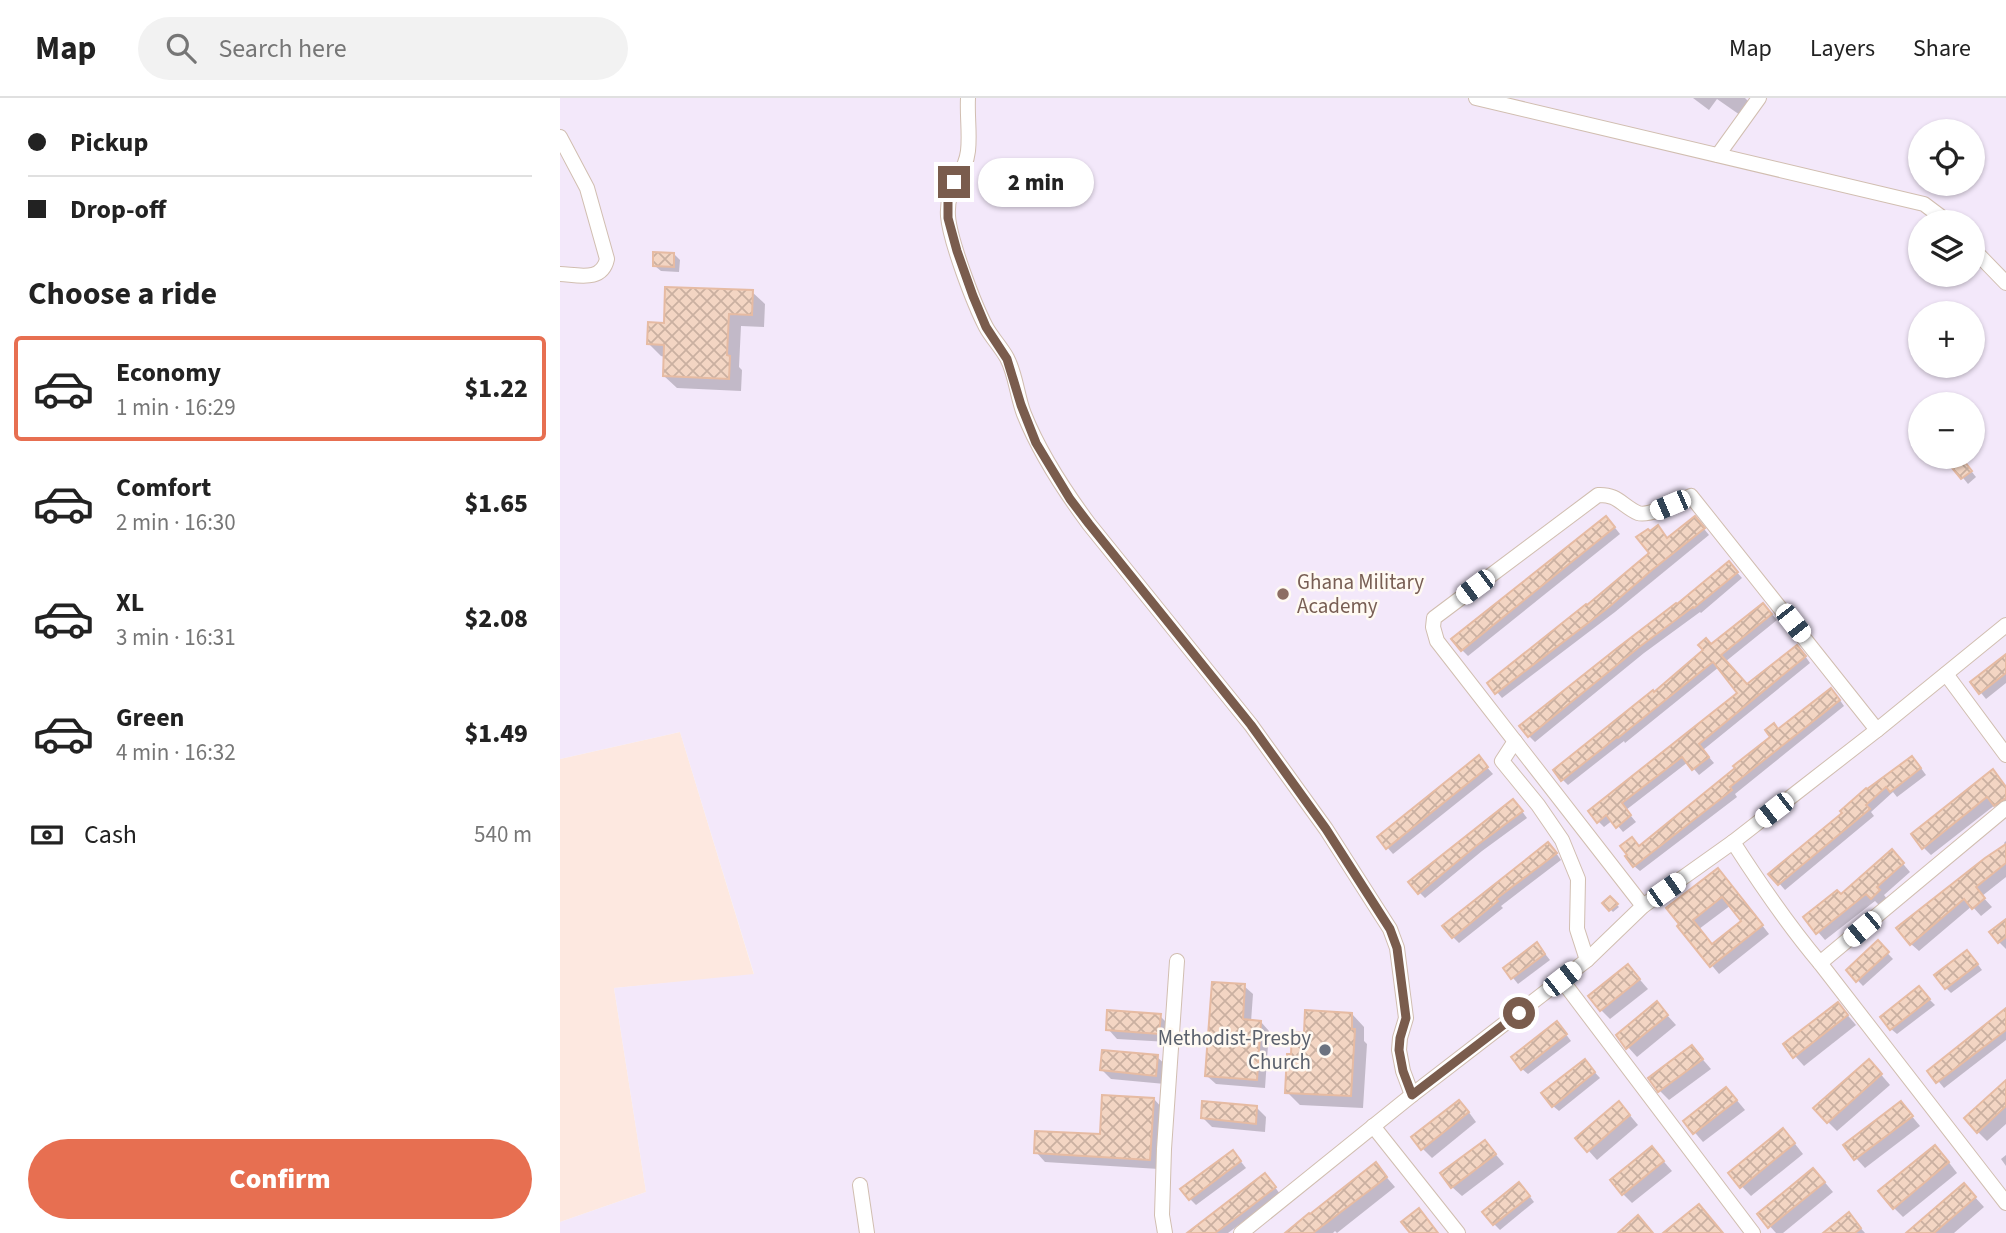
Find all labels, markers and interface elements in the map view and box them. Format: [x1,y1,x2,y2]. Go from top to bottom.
search box [138,17,628,80]
text: Map [35,25,96,72]
icon: search [162,29,200,67]
text: Search here [218,30,347,67]
text: Map [1729,31,1772,66]
text: Layers [1810,31,1875,66]
text: Share [1913,31,1971,66]
map controls [1908,119,1985,469]
button: locate [1908,119,1985,196]
text: Pickup [70,124,148,161]
callout: 2 min [978,158,1094,206]
route end [938,166,970,198]
text: 2 min [1008,166,1064,199]
text: Drop-off [70,191,166,228]
button: layers [1908,210,1985,287]
text: Choose a ride [28,271,217,317]
button: + [1908,301,1985,378]
text: Economy [116,354,221,391]
icon: car [32,357,95,420]
text: $1.22 [464,370,528,407]
text: 1 min · 16:29 [116,391,236,424]
button: − [1908,392,1985,469]
text: Comfort [116,469,211,506]
icon: car [32,472,95,535]
text: $1.65 [464,485,528,522]
car [1647,487,1694,523]
text: 2 min · 16:30 [116,506,236,539]
car [1452,566,1499,608]
place label: Ghana Military Academy [1297,567,1424,621]
text: XL [116,584,144,621]
marker: Ghana Military Academy [1275,586,1291,602]
icon: car [32,587,95,650]
text: $2.08 [464,600,528,637]
car [1772,600,1815,646]
text: 3 min · 16:31 [116,621,236,654]
text: Green [116,699,184,736]
icon: car [32,702,95,765]
text: $1.49 [464,715,528,752]
text: 4 min · 16:32 [116,736,236,769]
car [1751,789,1798,831]
icon: cash [28,816,66,854]
text: Cash [84,816,137,853]
text: 540 m [474,818,532,851]
car [1643,869,1690,911]
car [1840,907,1885,951]
car [1539,958,1586,1000]
route start [1503,997,1535,1029]
place label: Methodist-Presby Church [1158,1023,1311,1077]
marker: Methodist-Presby Church [1317,1042,1333,1058]
button: Confirm [28,1139,532,1219]

